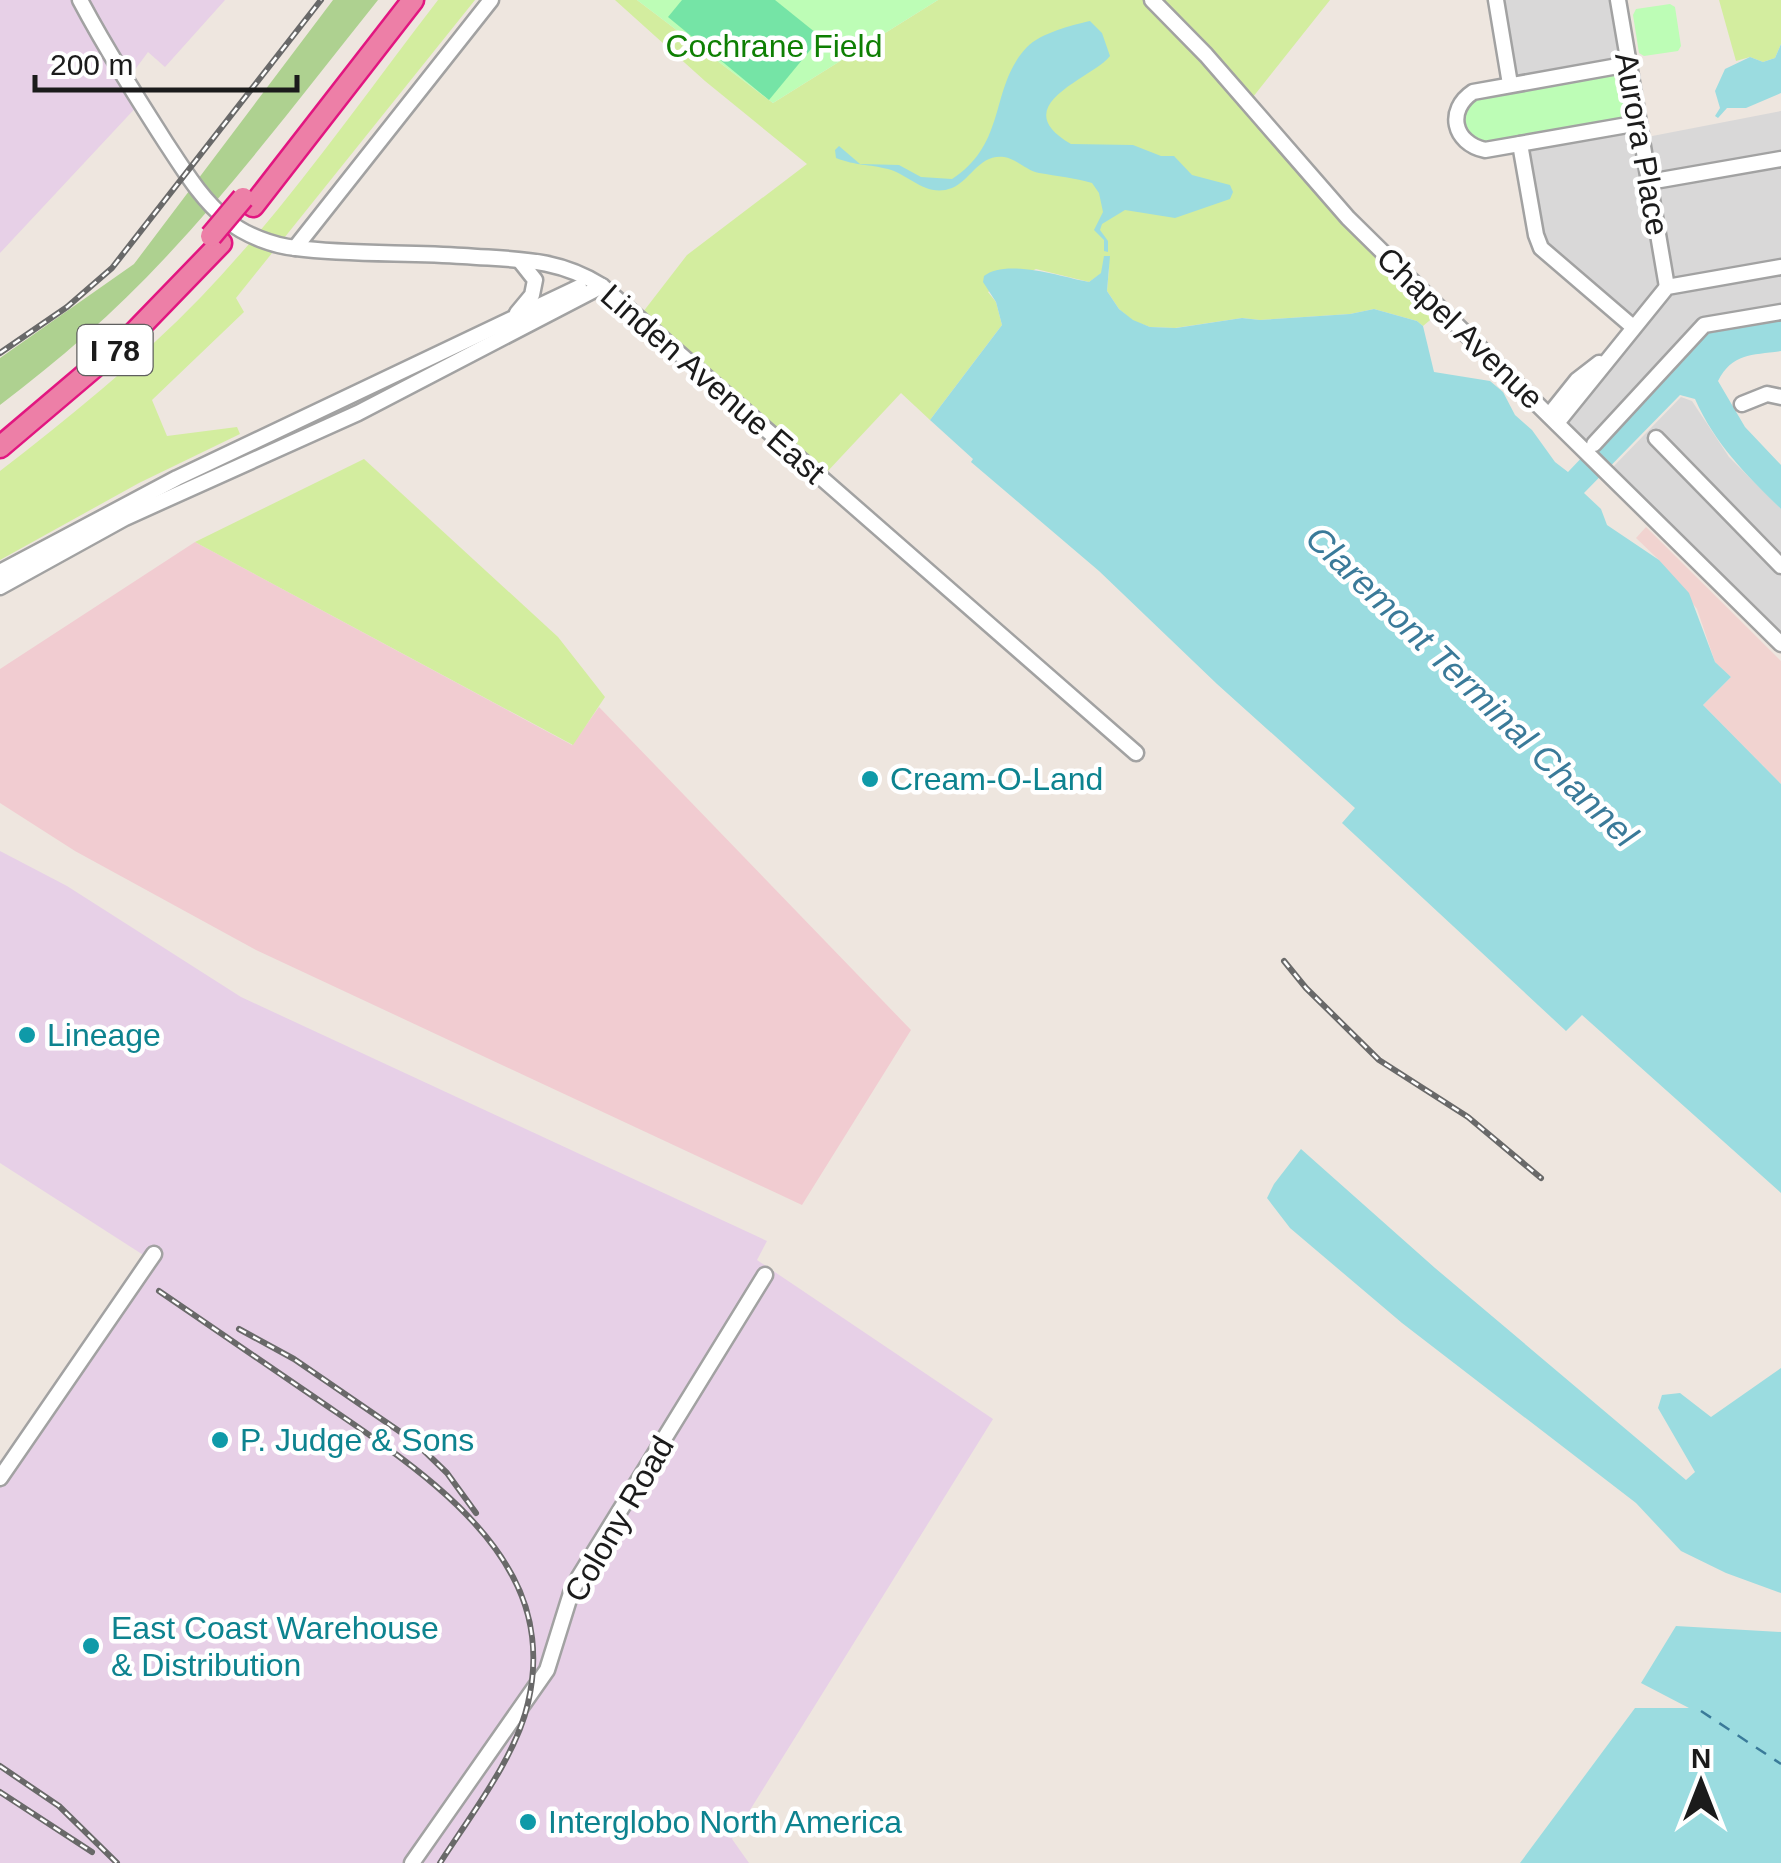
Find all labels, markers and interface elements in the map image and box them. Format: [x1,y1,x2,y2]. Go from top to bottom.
park label: Cochrane Field [666,28,883,64]
scale bar [35,30,298,92]
text: 200 m [50,48,133,81]
street label: Aurora Place [1608,50,1676,238]
street label: Chapel Avenue [1370,240,1550,416]
street label: Linden Avenue East [594,277,832,491]
road number: I 78 [78,325,152,375]
water label: Claremont Terminal Channel [1299,518,1646,855]
place label: Cream-O-Land [890,761,1103,797]
marker: Cream-O-Land [859,768,881,790]
place label: Lineage [47,1017,161,1053]
marker: Lineage [16,1024,38,1046]
place label: P. Judge & Sons [240,1422,474,1458]
marker: P. Judge & Sons [209,1429,231,1451]
street label: Colony Road [557,1430,681,1608]
place label: East Coast Warehouse & Distribution [111,1610,439,1683]
marker: East Coast Warehouse & Distribution [80,1635,102,1657]
north arrow [1651,1733,1751,1833]
text: N [1691,1743,1711,1774]
place label: Interglobo North America [548,1804,902,1840]
marker: Interglobo North America [517,1811,539,1833]

